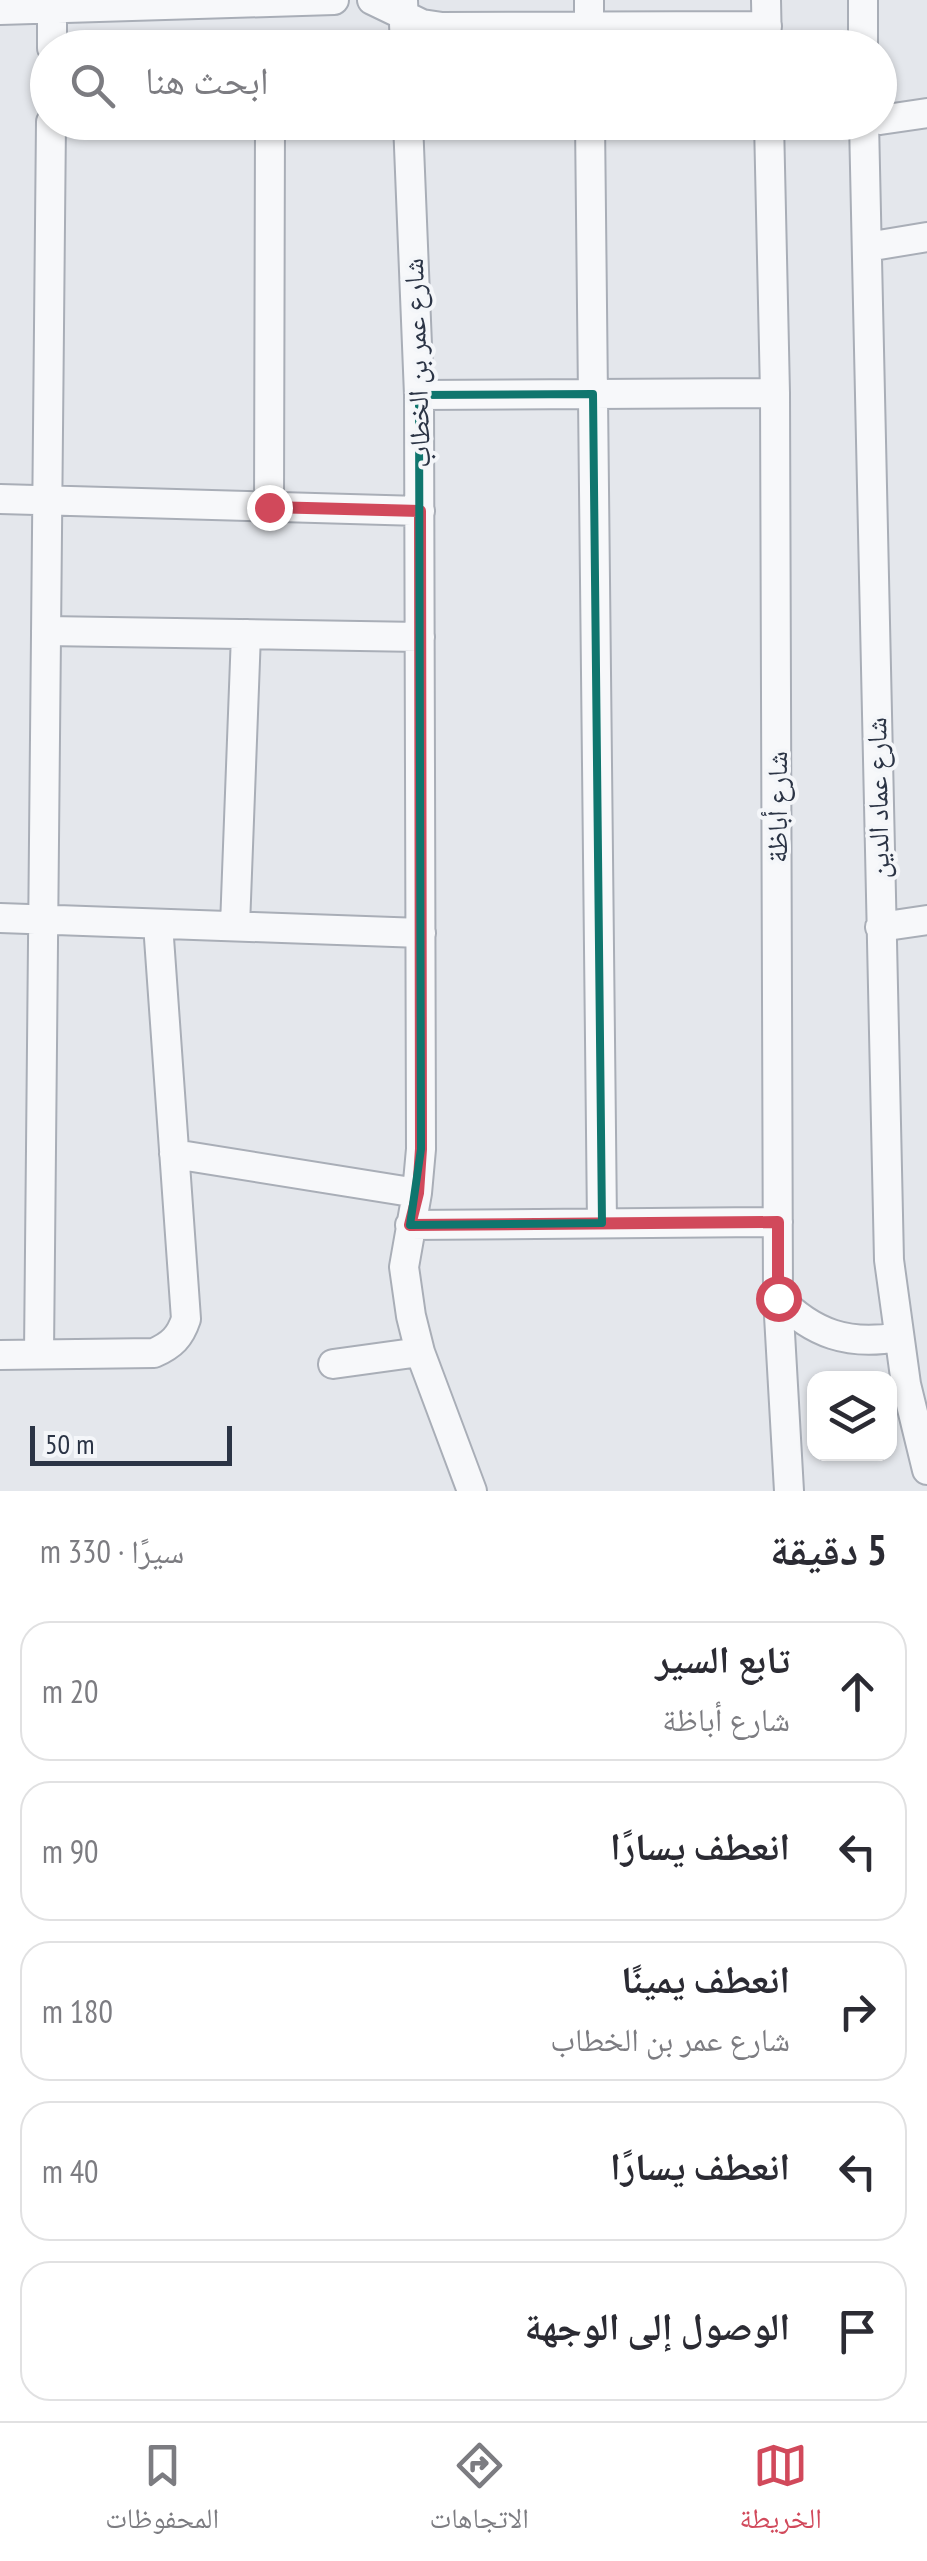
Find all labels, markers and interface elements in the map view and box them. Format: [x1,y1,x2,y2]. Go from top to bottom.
search box [30,30,897,140]
text: ابحث هنا [145,55,269,104]
icon: search [65,58,120,113]
street label: شارع عمر بن الخطاب [394,258,438,468]
route end [247,485,293,531]
street label: شارع عماد الدين [857,717,897,879]
street label: شارع أباظة [758,751,795,863]
route start [756,1276,802,1322]
map controls [807,1371,897,1461]
button: layers [807,1371,897,1461]
scale bar [30,1421,232,1466]
text: 50 m [45,1425,94,1462]
text: 5 دقيقة [770,1522,887,1577]
text: سيرًا · 330 m [40,1530,184,1572]
text: تابع السير [655,1634,790,1683]
icon: ahead [830,1664,885,1719]
text: 20 m [42,1670,98,1712]
text: شارع أباظة [662,1698,790,1740]
text: انعطف يسارًا [610,1821,790,1870]
icon: left [830,1824,885,1879]
text: 90 m [42,1830,98,1872]
text: انعطف يمينًا [621,1954,790,2003]
icon: right [830,1984,885,2039]
text: 180 m [42,1990,113,2032]
text: شارع عمر بن الخطاب [550,2018,790,2060]
text: انعطف يسارًا [610,2141,790,2190]
icon: left [830,2144,885,2199]
text: 40 m [42,2150,98,2192]
text: الوصول إلى الوجهة [525,2301,790,2350]
icon: arrive [830,2304,885,2359]
tab: المحفوظات [105,2438,219,2546]
tab: الاتجاهات [430,2438,529,2546]
tab: الخريطة [739,2438,822,2546]

